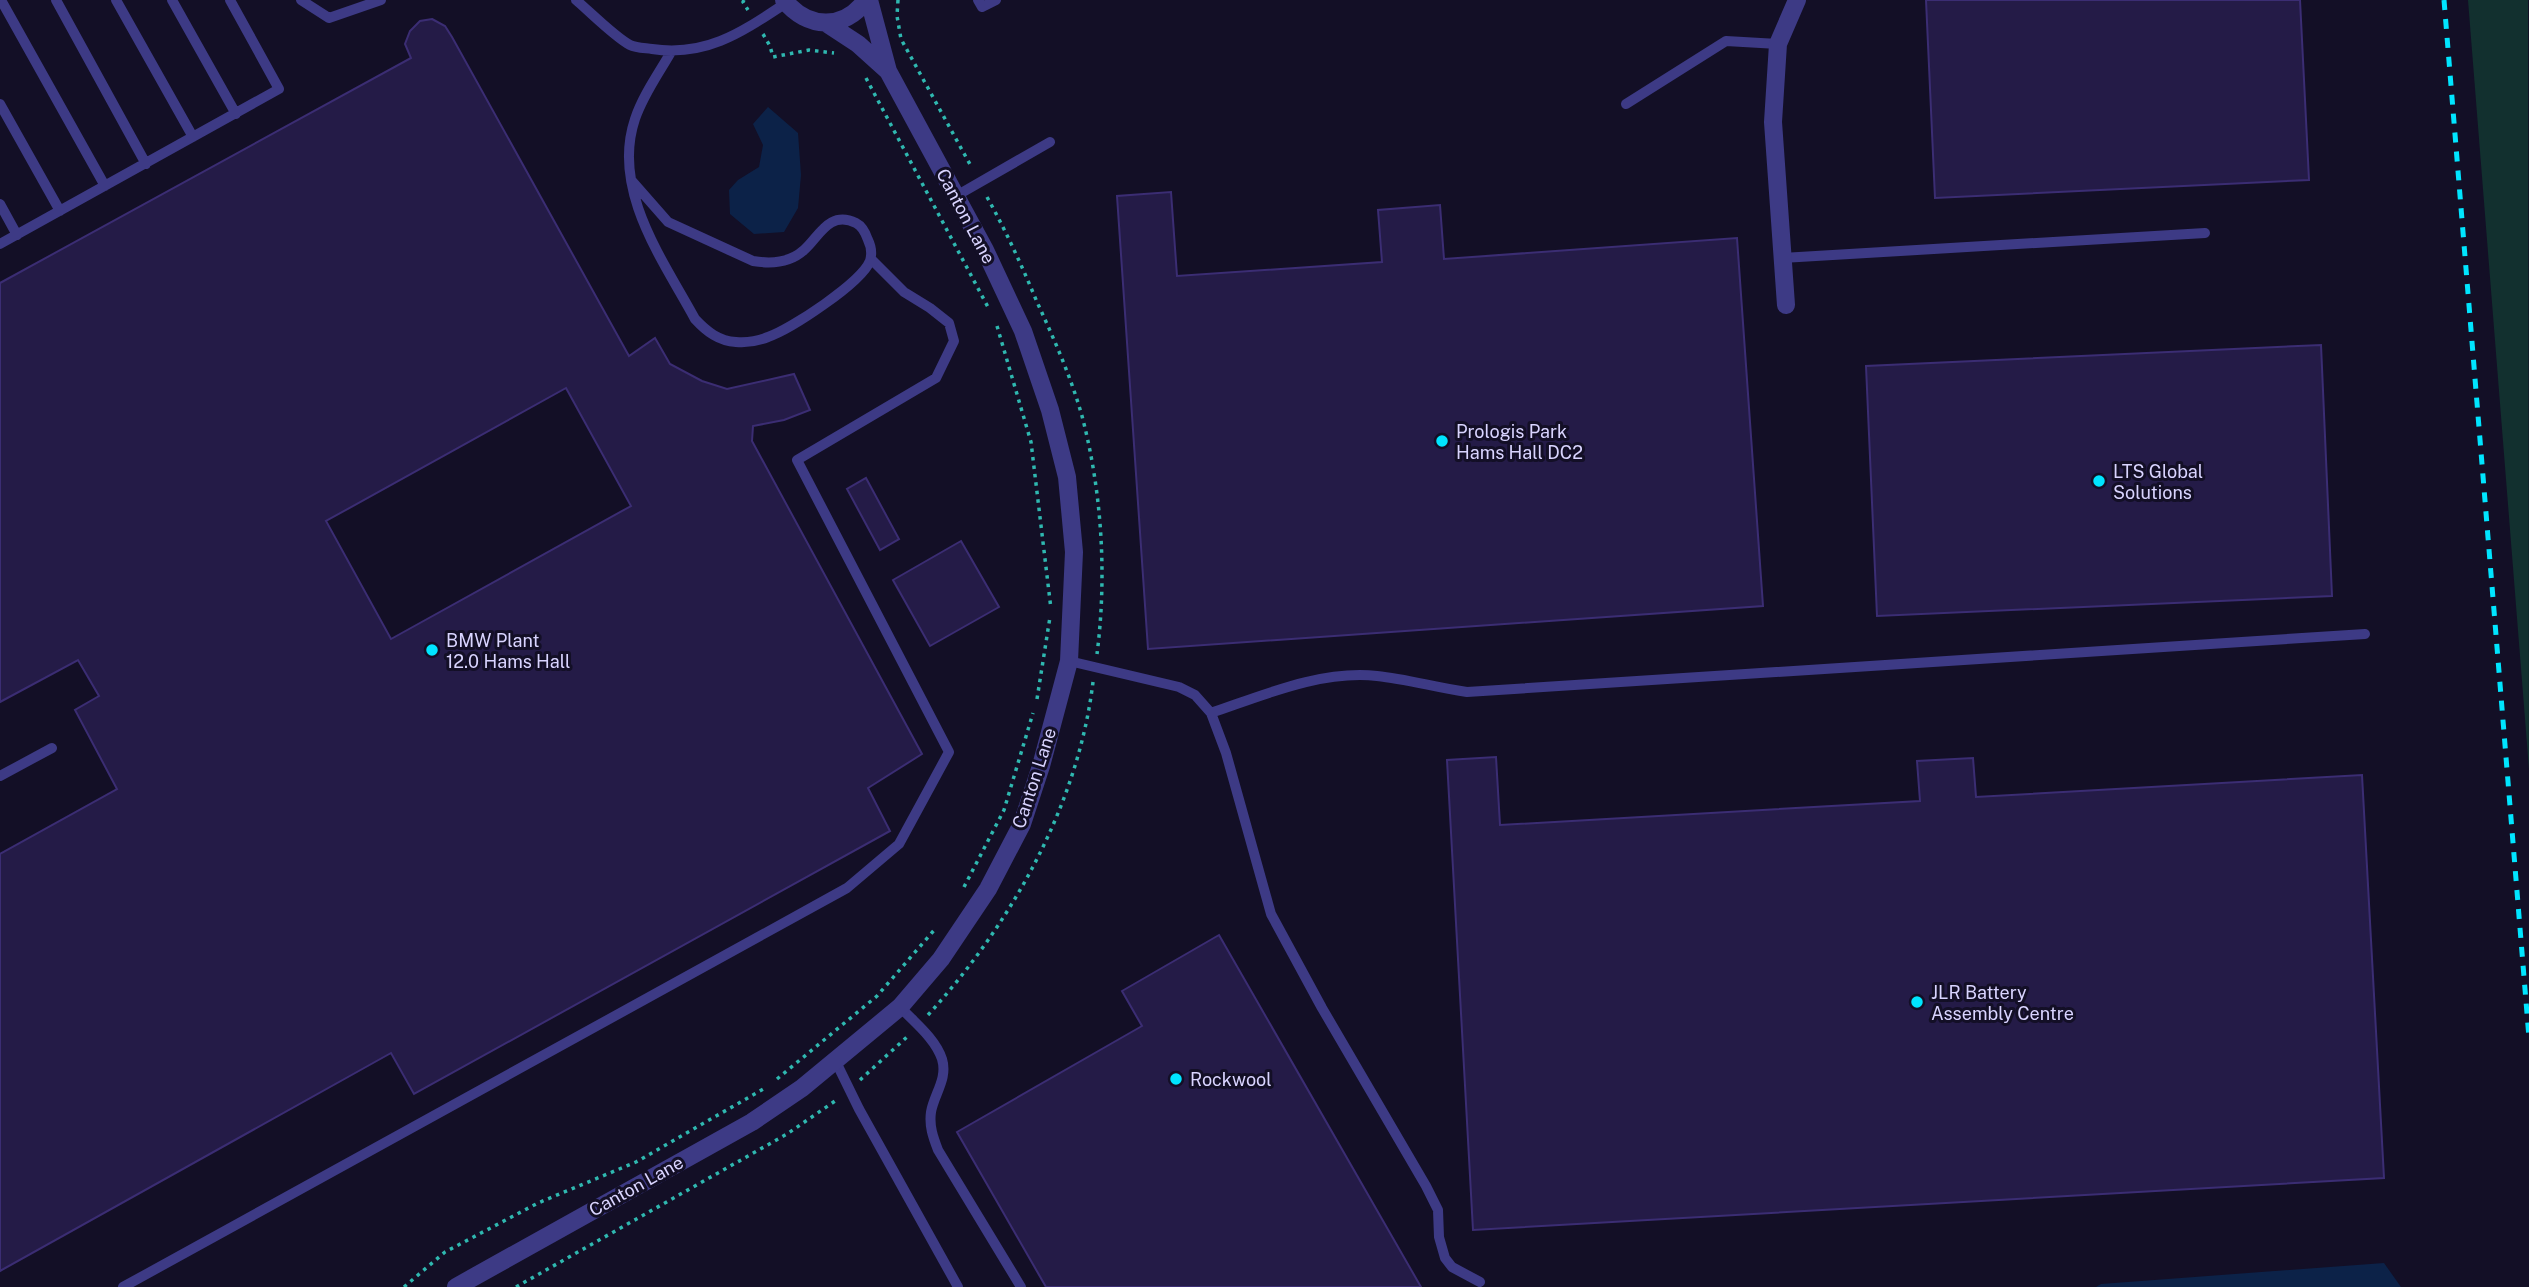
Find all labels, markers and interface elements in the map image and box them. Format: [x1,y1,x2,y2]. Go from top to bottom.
street label: Canton Lane [932,165,1000,267]
place label: Prologis Park Hams Hall DC2 [1456,421,1583,463]
marker: Prologis Park Hams Hall DC2 [1434,433,1450,449]
place label: LTS Global Solutions [2113,461,2203,503]
marker: LTS Global Solutions [2091,473,2107,489]
place label: BMW Plant 12.0 Hams Hall [446,630,570,672]
marker: BMW Plant 12.0 Hams Hall [424,642,440,658]
street label: Canton Lane [1008,725,1060,831]
place label: JLR Battery Assembly Centre [1931,982,2074,1024]
marker: JLR Battery Assembly Centre [1909,994,1925,1010]
place label: Rockwool [1190,1069,1272,1090]
marker: Rockwool [1168,1071,1184,1087]
street label: Canton Lane [585,1151,687,1221]

